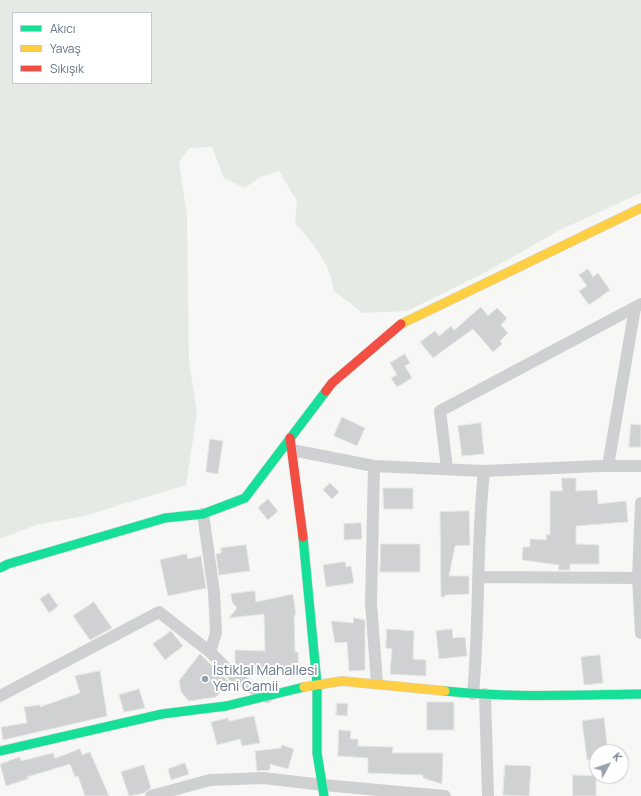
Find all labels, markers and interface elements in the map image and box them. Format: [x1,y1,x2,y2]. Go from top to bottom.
legend [12,12,152,84]
text: Akıcı [50,20,76,37]
text: Yavaş [50,40,81,57]
text: Sıkışık [50,60,84,77]
place label: İstiklal Mahallesi Yeni Camii [213,663,318,696]
marker: İstiklal Mahallesi Yeni Camii [200,674,210,684]
north arrow [589,744,629,784]
text: K [610,749,626,764]

